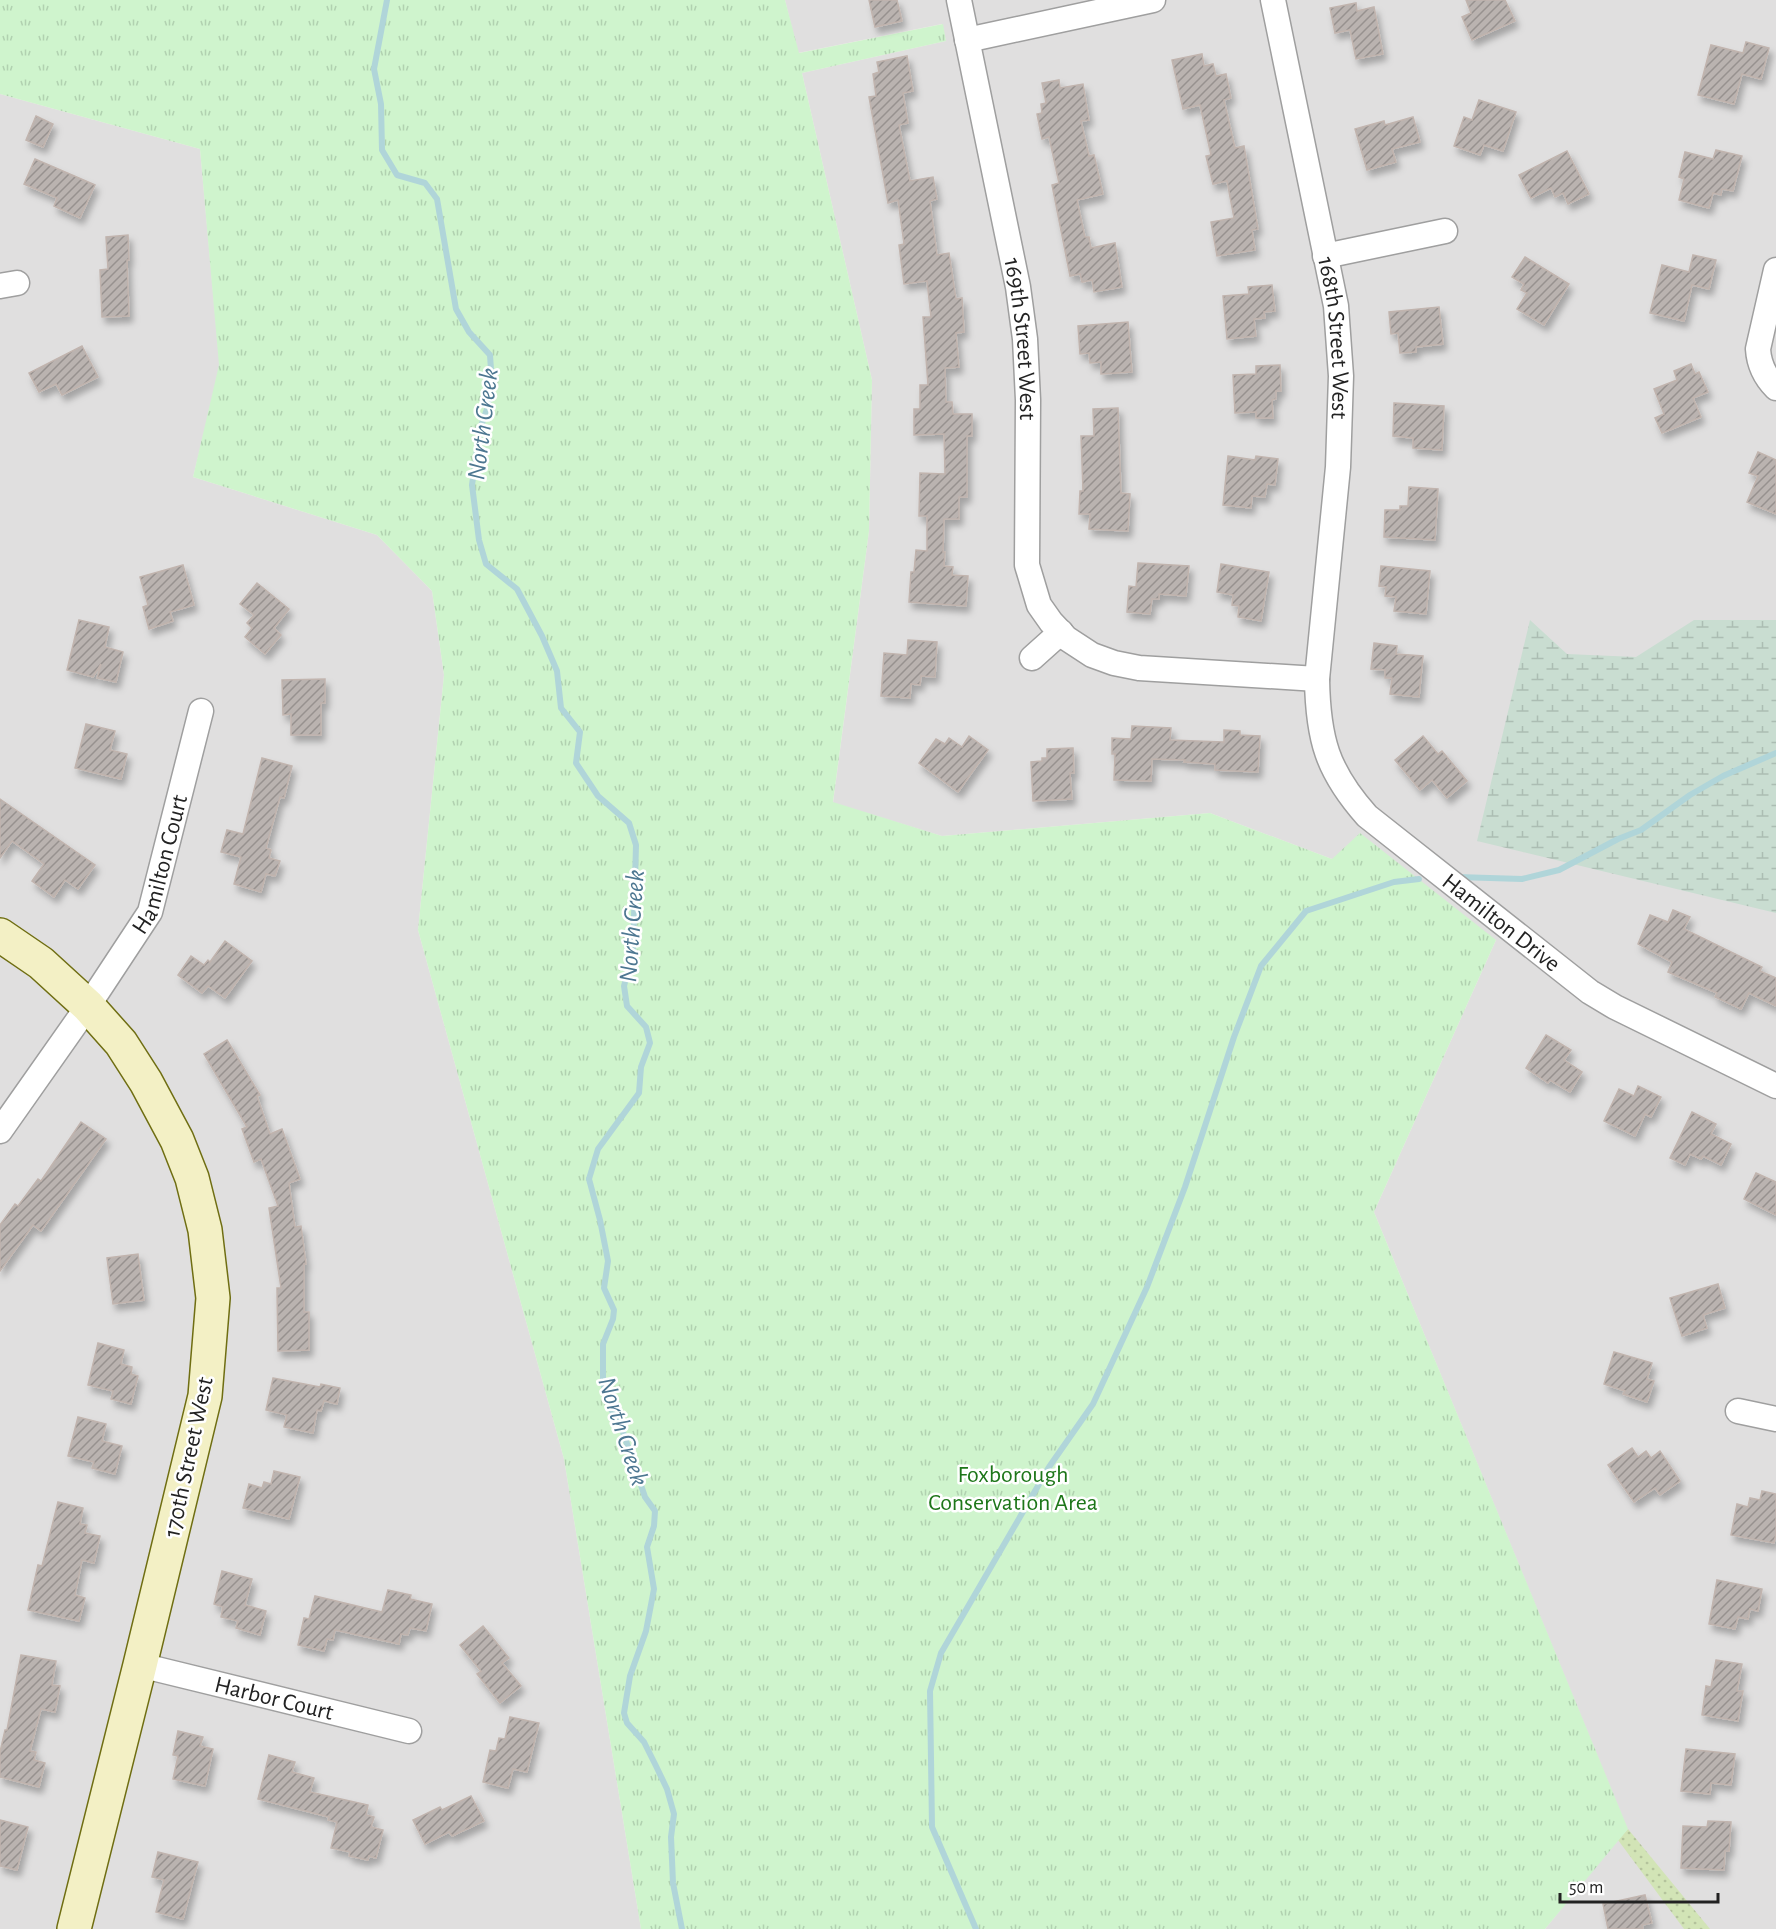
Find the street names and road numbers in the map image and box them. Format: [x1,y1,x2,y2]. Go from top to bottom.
street label: 168th Street West [1313,255,1352,420]
street label: 169th Street West [999,256,1039,421]
street label: Hamilton Court [128,792,192,939]
street label: Hamilton Drive [1437,869,1564,977]
street label: 170th Street West [160,1374,218,1540]
street label: Harbor Court [212,1673,336,1725]

